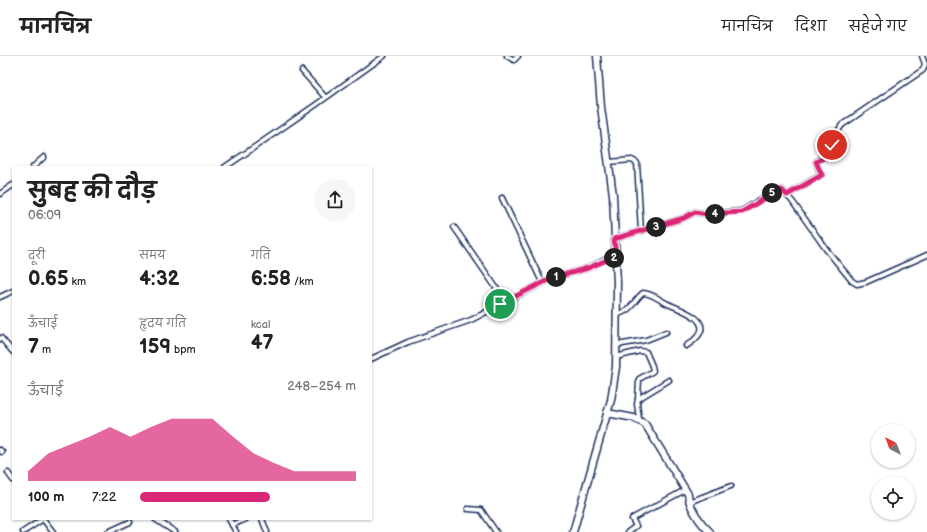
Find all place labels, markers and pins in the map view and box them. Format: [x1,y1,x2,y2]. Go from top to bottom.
pin [815,128,849,162]
pin: 5 [762,183,782,203]
pin: 4 [705,204,725,224]
pin: 3 [646,217,666,237]
pin: 2 [604,248,624,268]
pin: 1 [546,267,566,287]
pin [483,287,517,321]

